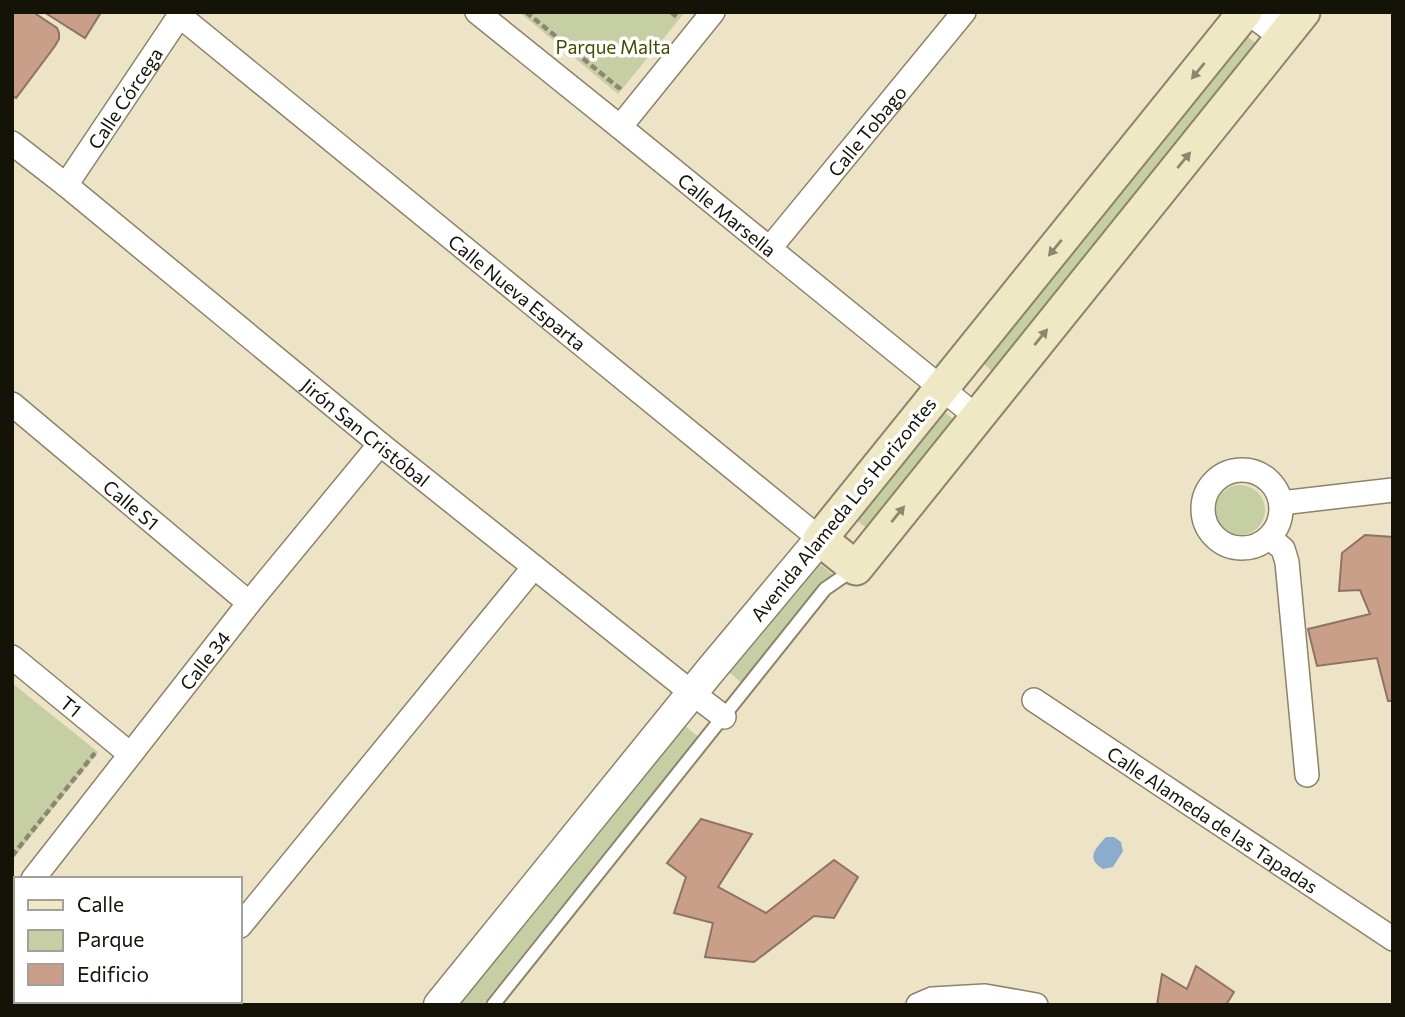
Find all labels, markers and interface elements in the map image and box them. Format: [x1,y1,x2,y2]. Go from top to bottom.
park label: Parque Malta [556,35,671,58]
street label: Calle Córcega [82,43,167,153]
one-way arrow [1191,62,1206,79]
street label: Calle Tobago [822,80,911,181]
one-way arrow [1176,151,1191,169]
street label: Calle Marsella [674,168,781,261]
street label: Calle Nueva Esparta [444,229,591,355]
one-way arrow [1048,238,1063,256]
one-way arrow [1033,329,1048,346]
street label: Jirón San Cristóbal [297,373,435,491]
street label: Avenida Alameda Los Horizontes [745,392,941,626]
street label: Calle S1 [99,474,164,534]
one-way arrow [891,506,906,524]
street label: Calle 34 [174,626,235,694]
street label: T1 [56,691,87,721]
street label: Calle Alameda de las Tapadas [1103,741,1323,898]
legend [14,877,242,1003]
text: Calle [77,891,124,916]
text: Parque [77,926,144,951]
text: Edificio [77,961,149,986]

